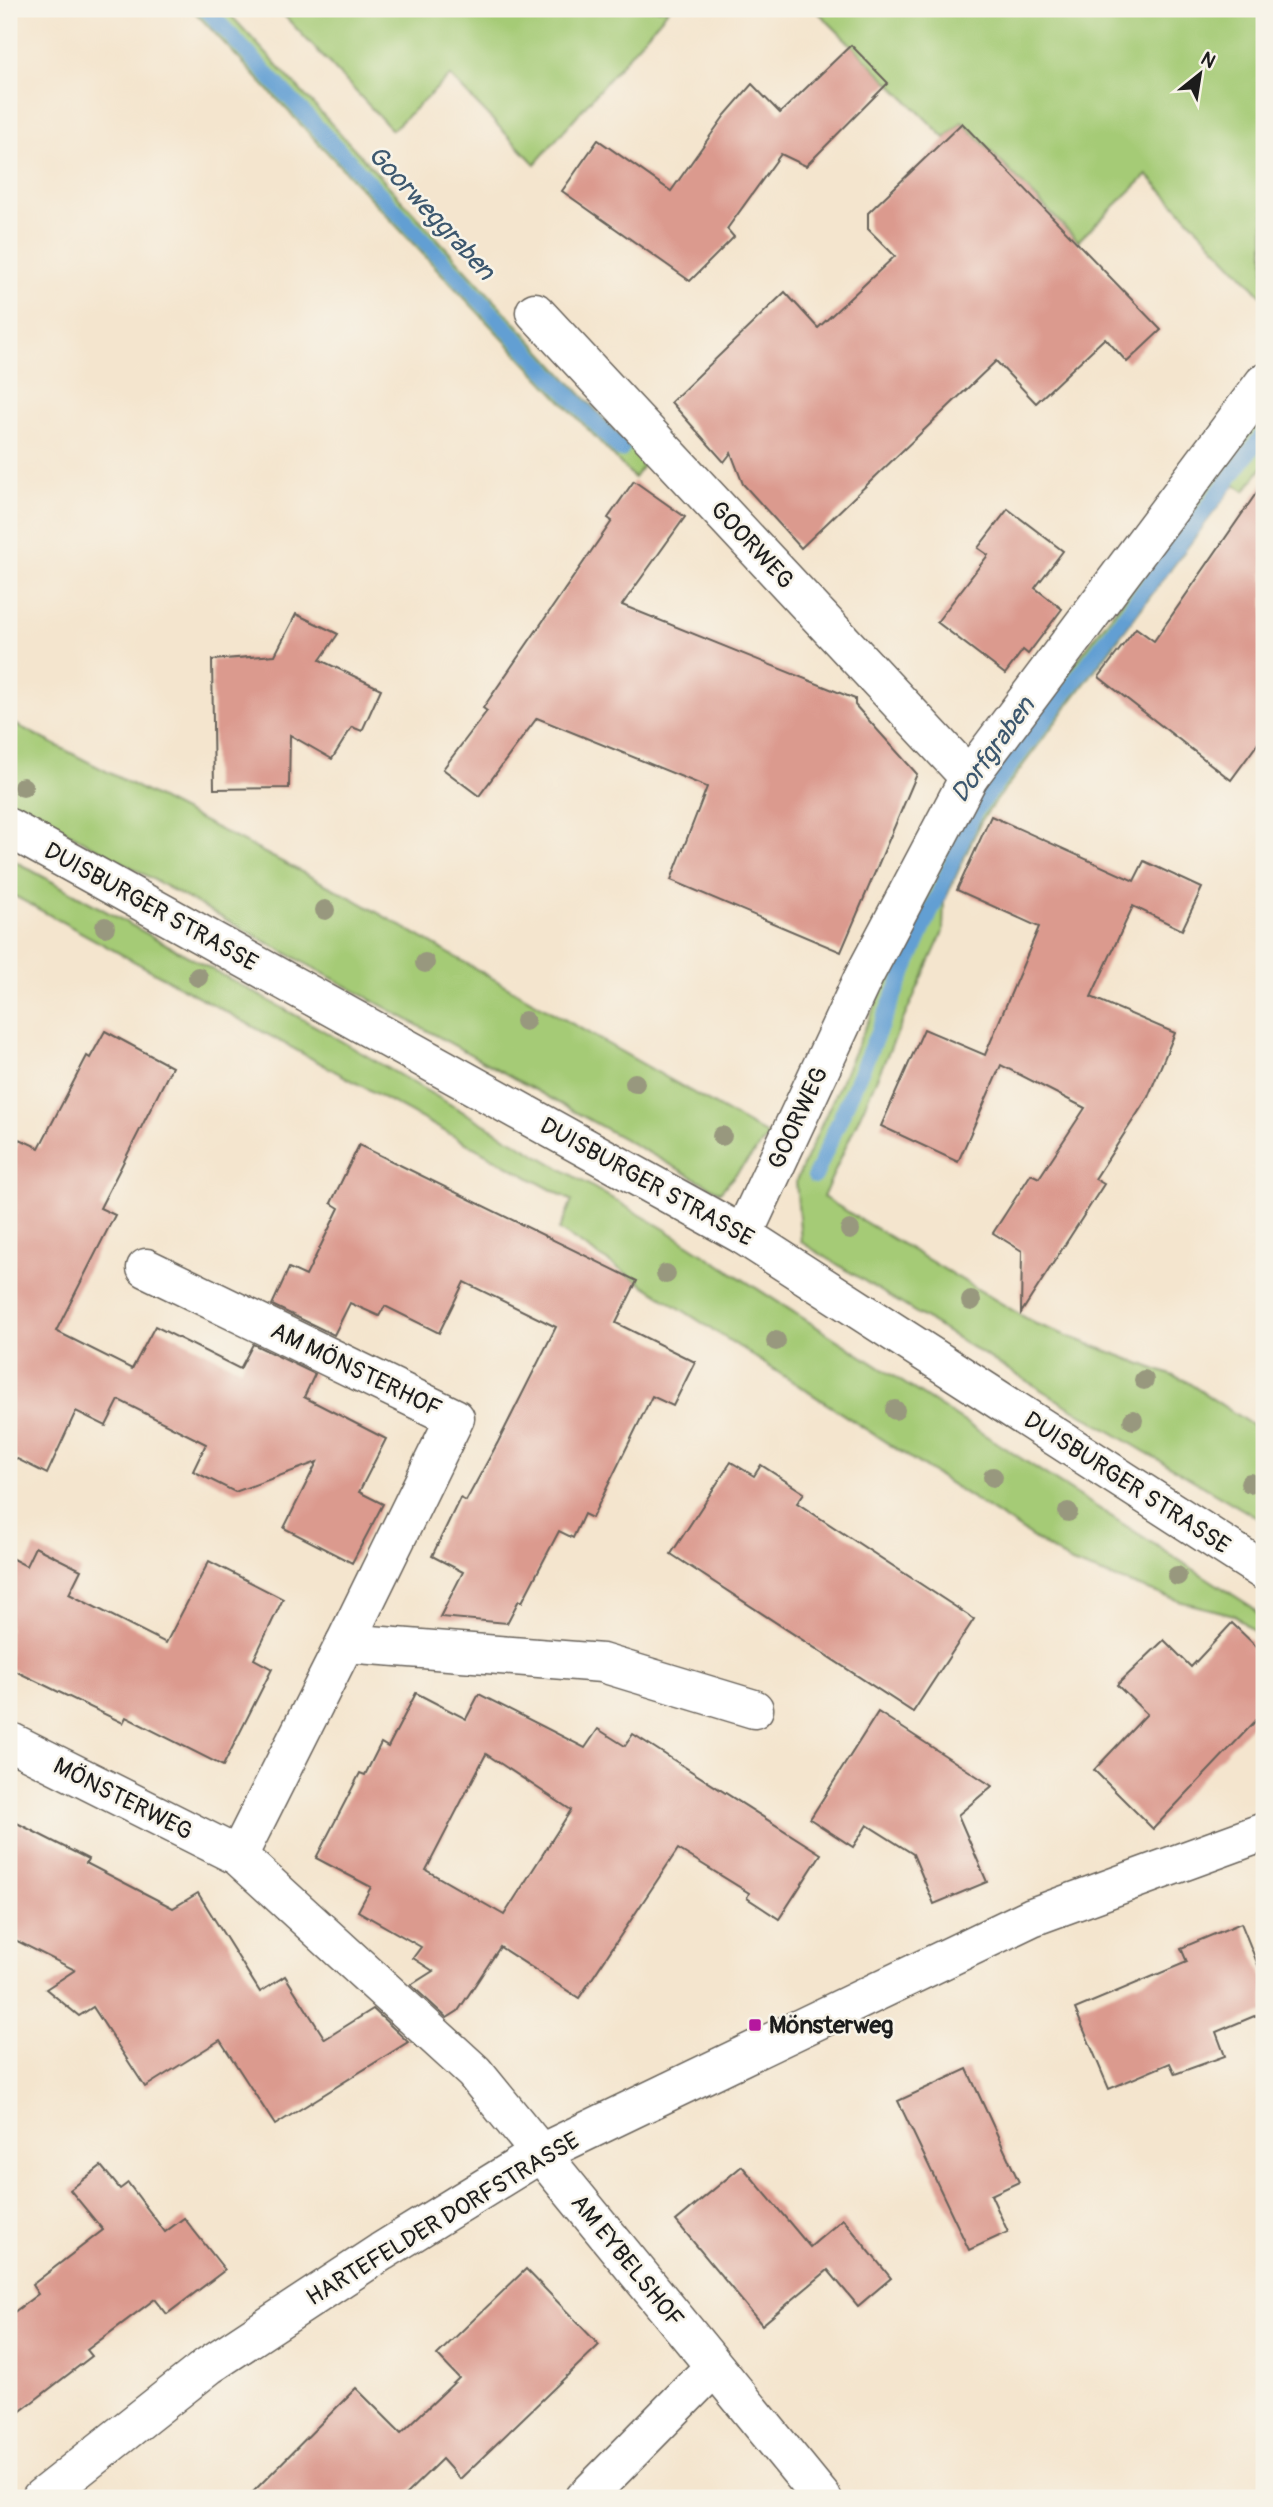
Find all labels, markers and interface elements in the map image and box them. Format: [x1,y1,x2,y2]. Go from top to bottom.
north arrow [1164,38,1234,108]
text: N [1196,47,1220,74]
water label: Goorweggraben [361,139,502,288]
street label: GOORWEG [704,495,800,595]
water label: Dorfgraben [944,690,1043,809]
street label: DUISBURGER STRASSE [39,836,263,978]
street label: GOORWEG [762,1062,834,1174]
street label: DUISBURGER STRASSE [535,1111,759,1253]
street label: AM MÖNSTERHOF [266,1316,446,1424]
street label: DUISBURGER STRASSE [1019,1406,1235,1560]
street label: MÖNSTERWEG [49,1752,197,1846]
place label: Mönsterweg [769,2011,893,2040]
marker: Mönsterweg [747,2017,763,2033]
street label: HARTEFELDER DORFSTRASSE [301,2126,585,2312]
street label: AM EYBELSHOF [564,2189,690,2333]

